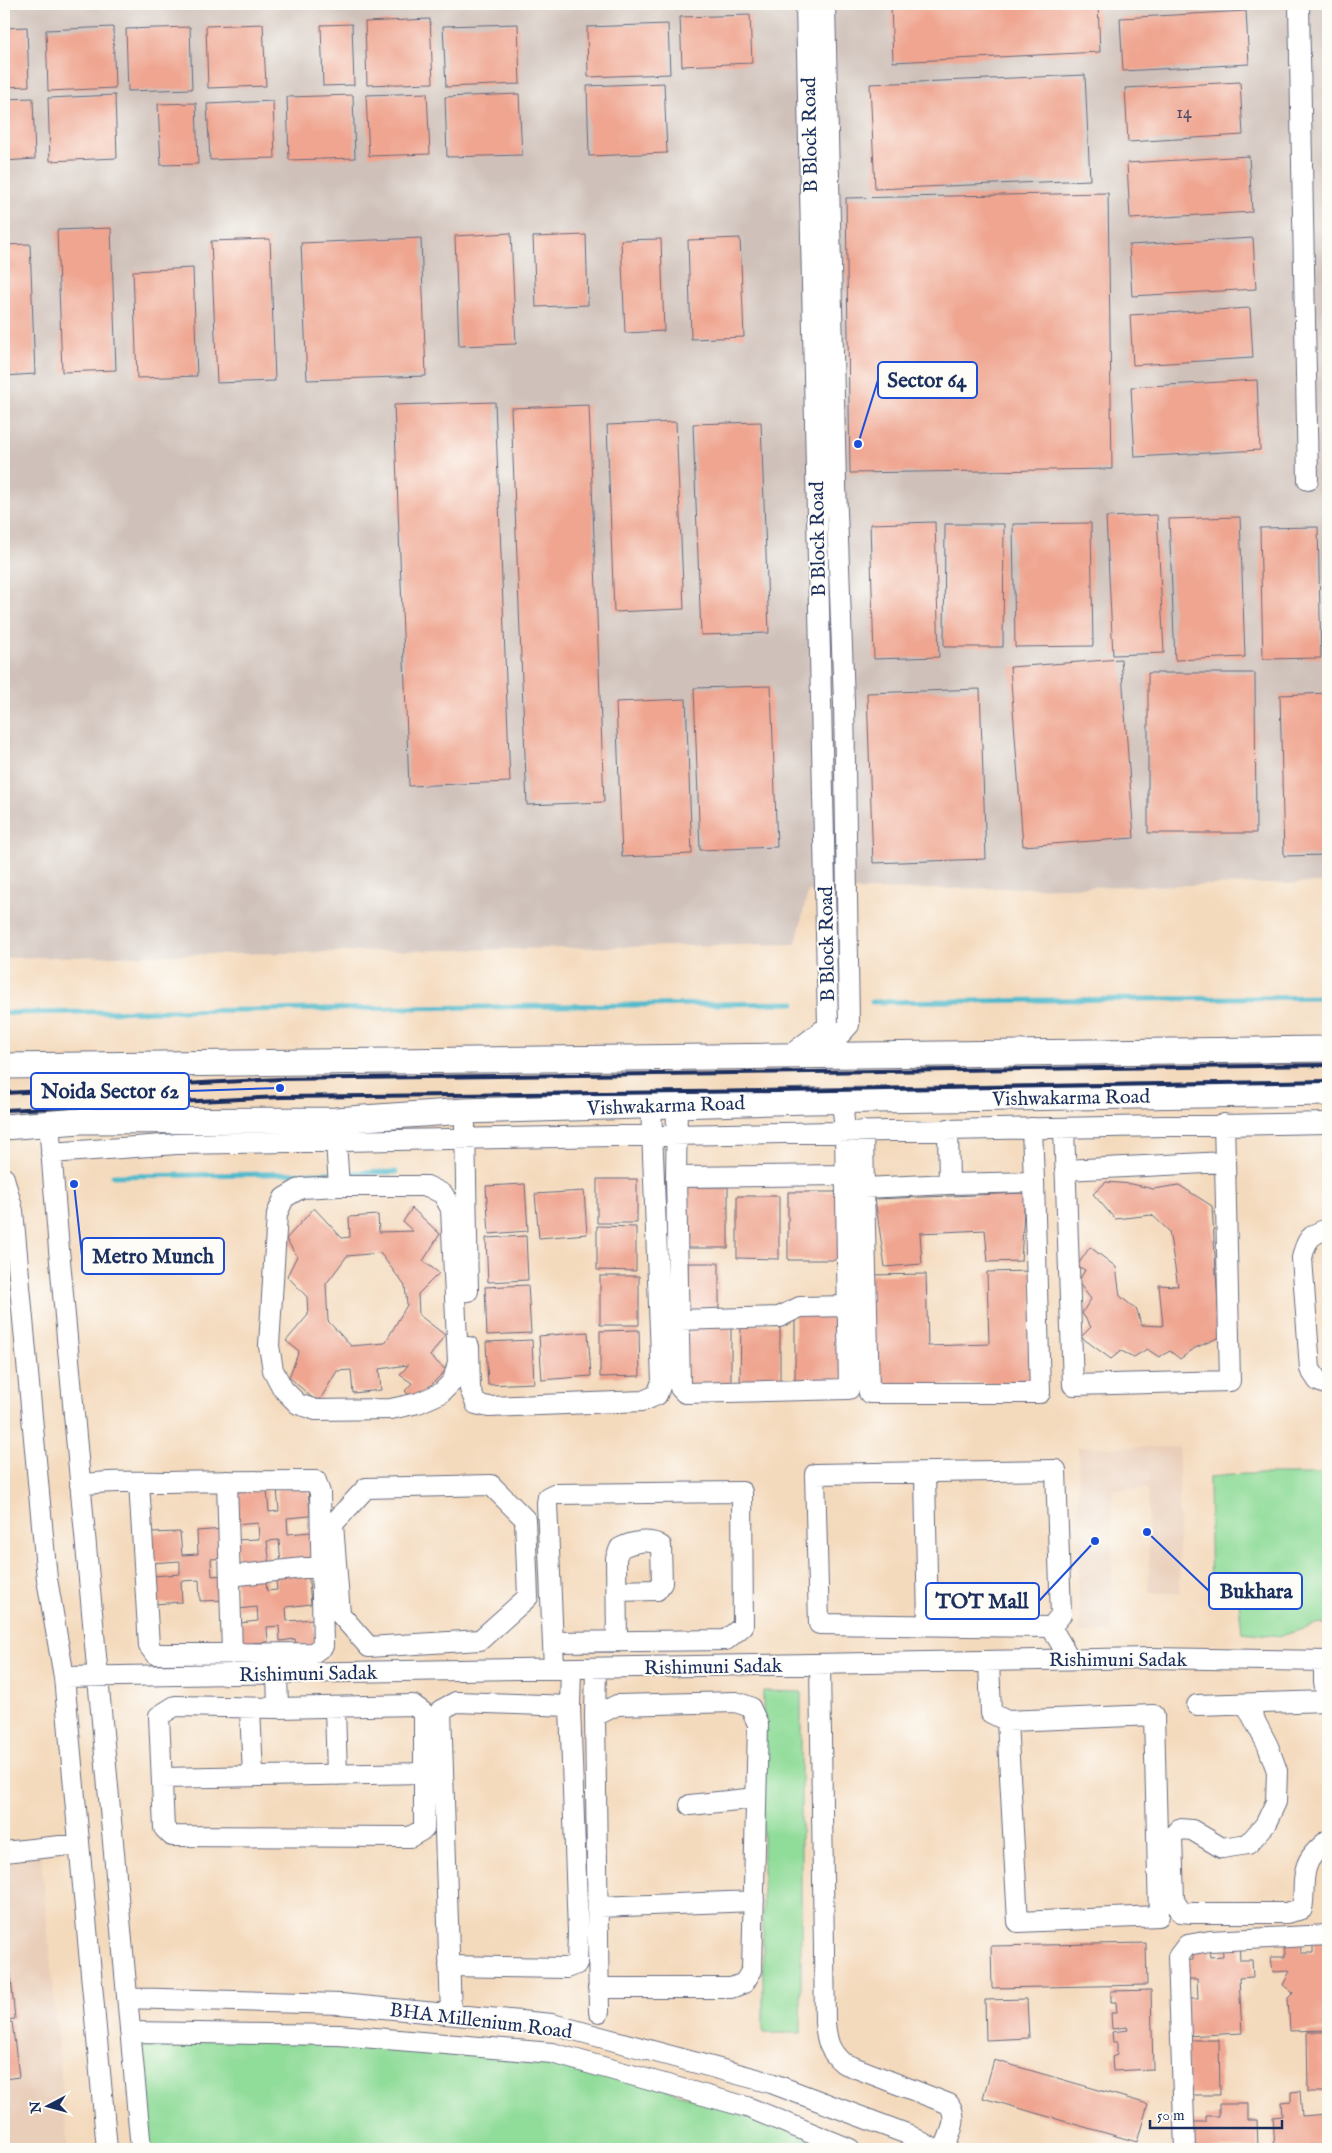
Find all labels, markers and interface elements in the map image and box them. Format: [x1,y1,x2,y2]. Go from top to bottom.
street label: B Block Road [797,77,824,193]
house number: 14 [1176,102,1192,125]
callout: Sector 64 [878,362,977,398]
text: Sector 64 [887,368,967,395]
street label: B Block Road [805,481,832,597]
street label: B Block Road [814,886,841,1002]
callout: Noida Sector 62 [31,1073,189,1109]
text: Noida Sector 62 [40,1079,179,1106]
street label: Vishwakarma Road [991,1085,1151,1112]
street label: Vishwakarma Road [586,1091,746,1122]
callout: Metro Munch [82,1238,224,1274]
text: Metro Munch [92,1244,215,1271]
callout: Bukhara [1209,1573,1302,1609]
text: Bukhara [1219,1579,1293,1606]
callout: TOT Mall [926,1583,1039,1619]
text: TOT Mall [935,1589,1030,1616]
street label: Rishimuni Sadak [1049,1648,1188,1673]
street label: Rishimuni Sadak [644,1654,783,1681]
street label: Rishimuni Sadak [239,1661,378,1688]
street label: BHA Millenium Road [388,1998,574,2045]
north arrow [22,2080,72,2130]
scale bar [1150,2098,1282,2130]
text: N [26,2100,46,2115]
text: 50 m [1157,2106,1185,2125]

